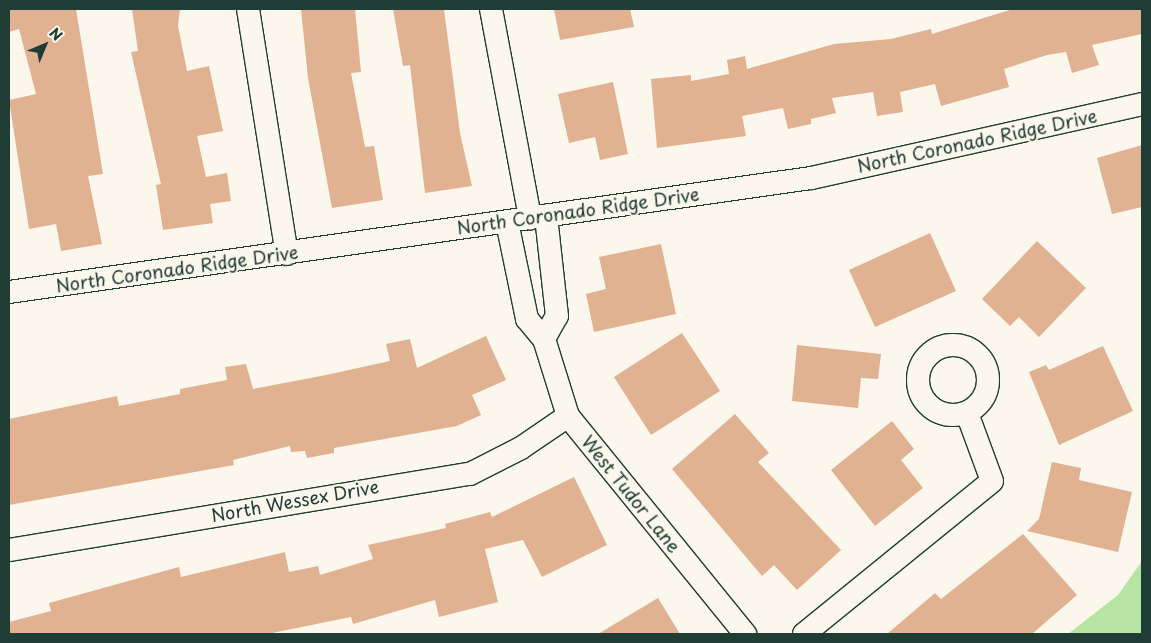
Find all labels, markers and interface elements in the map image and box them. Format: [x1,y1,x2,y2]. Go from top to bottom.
north arrow [20,20,70,70]
text: N [45,23,67,45]
street label: North Coronado Ridge Drive [855,105,1099,177]
street label: North Coronado Ridge Drive [455,183,701,239]
street label: North Coronado Ridge Drive [54,241,300,297]
street label: West Tudor Lane [577,431,685,557]
street label: North Wessex Drive [209,476,381,526]

